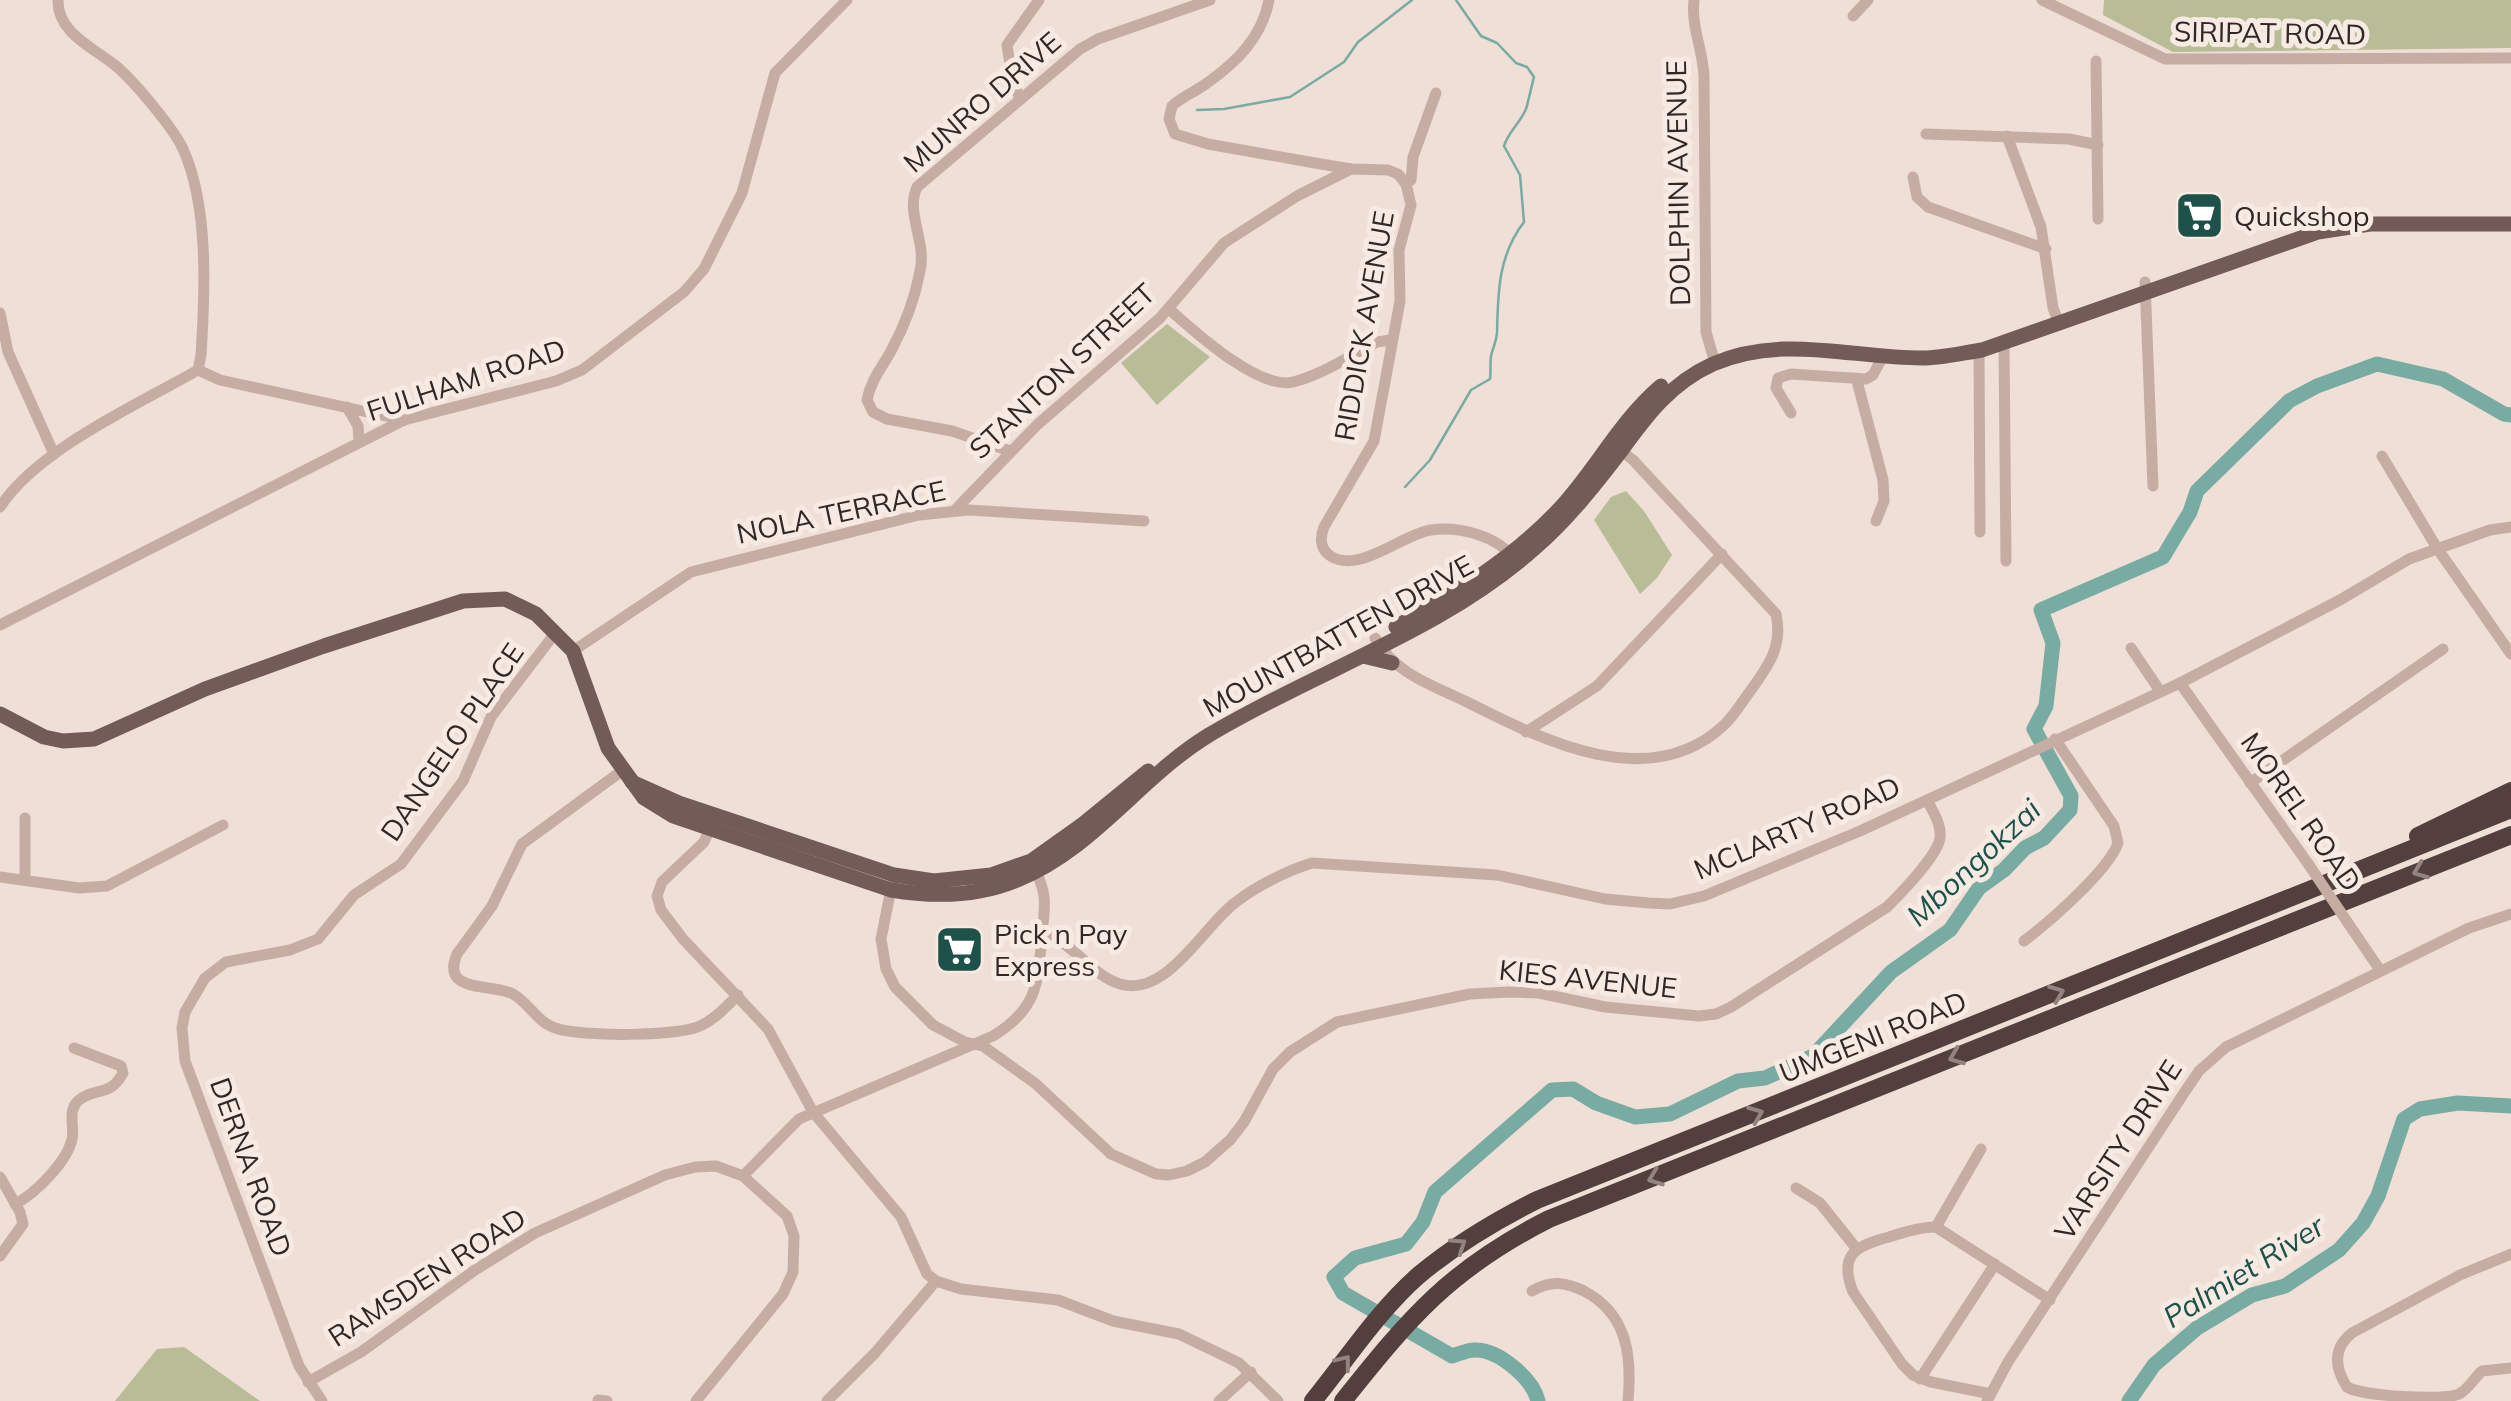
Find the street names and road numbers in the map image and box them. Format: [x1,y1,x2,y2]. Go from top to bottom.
street label: SIRIPAT ROAD [2174,13,2366,52]
street label: MUNRO DRIVE [896,24,1068,179]
street label: DOLPHIN AVENUE [1658,60,1697,306]
street label: RIDDICK AVENUE [1326,208,1401,444]
street label: STANTON STREET [961,275,1162,466]
street label: FULHAM ROAD [362,331,570,428]
street label: NOLA TERRACE [733,472,949,551]
street label: MOUNTBATTEN DRIVE [1197,547,1479,724]
street label: DANGELO PLACE [373,636,531,847]
street label: MOREL ROAD [2234,725,2369,898]
street label: MCLARTY ROAD [1688,768,1905,887]
street label: KIES AVENUE [1497,952,1679,1005]
street label: UMGENI ROAD [1774,983,1972,1090]
street label: VARSITY DRIVE [2046,1053,2189,1246]
street label: DERNA ROAD [203,1073,300,1261]
street label: RAMSDEN ROAD [321,1200,532,1354]

